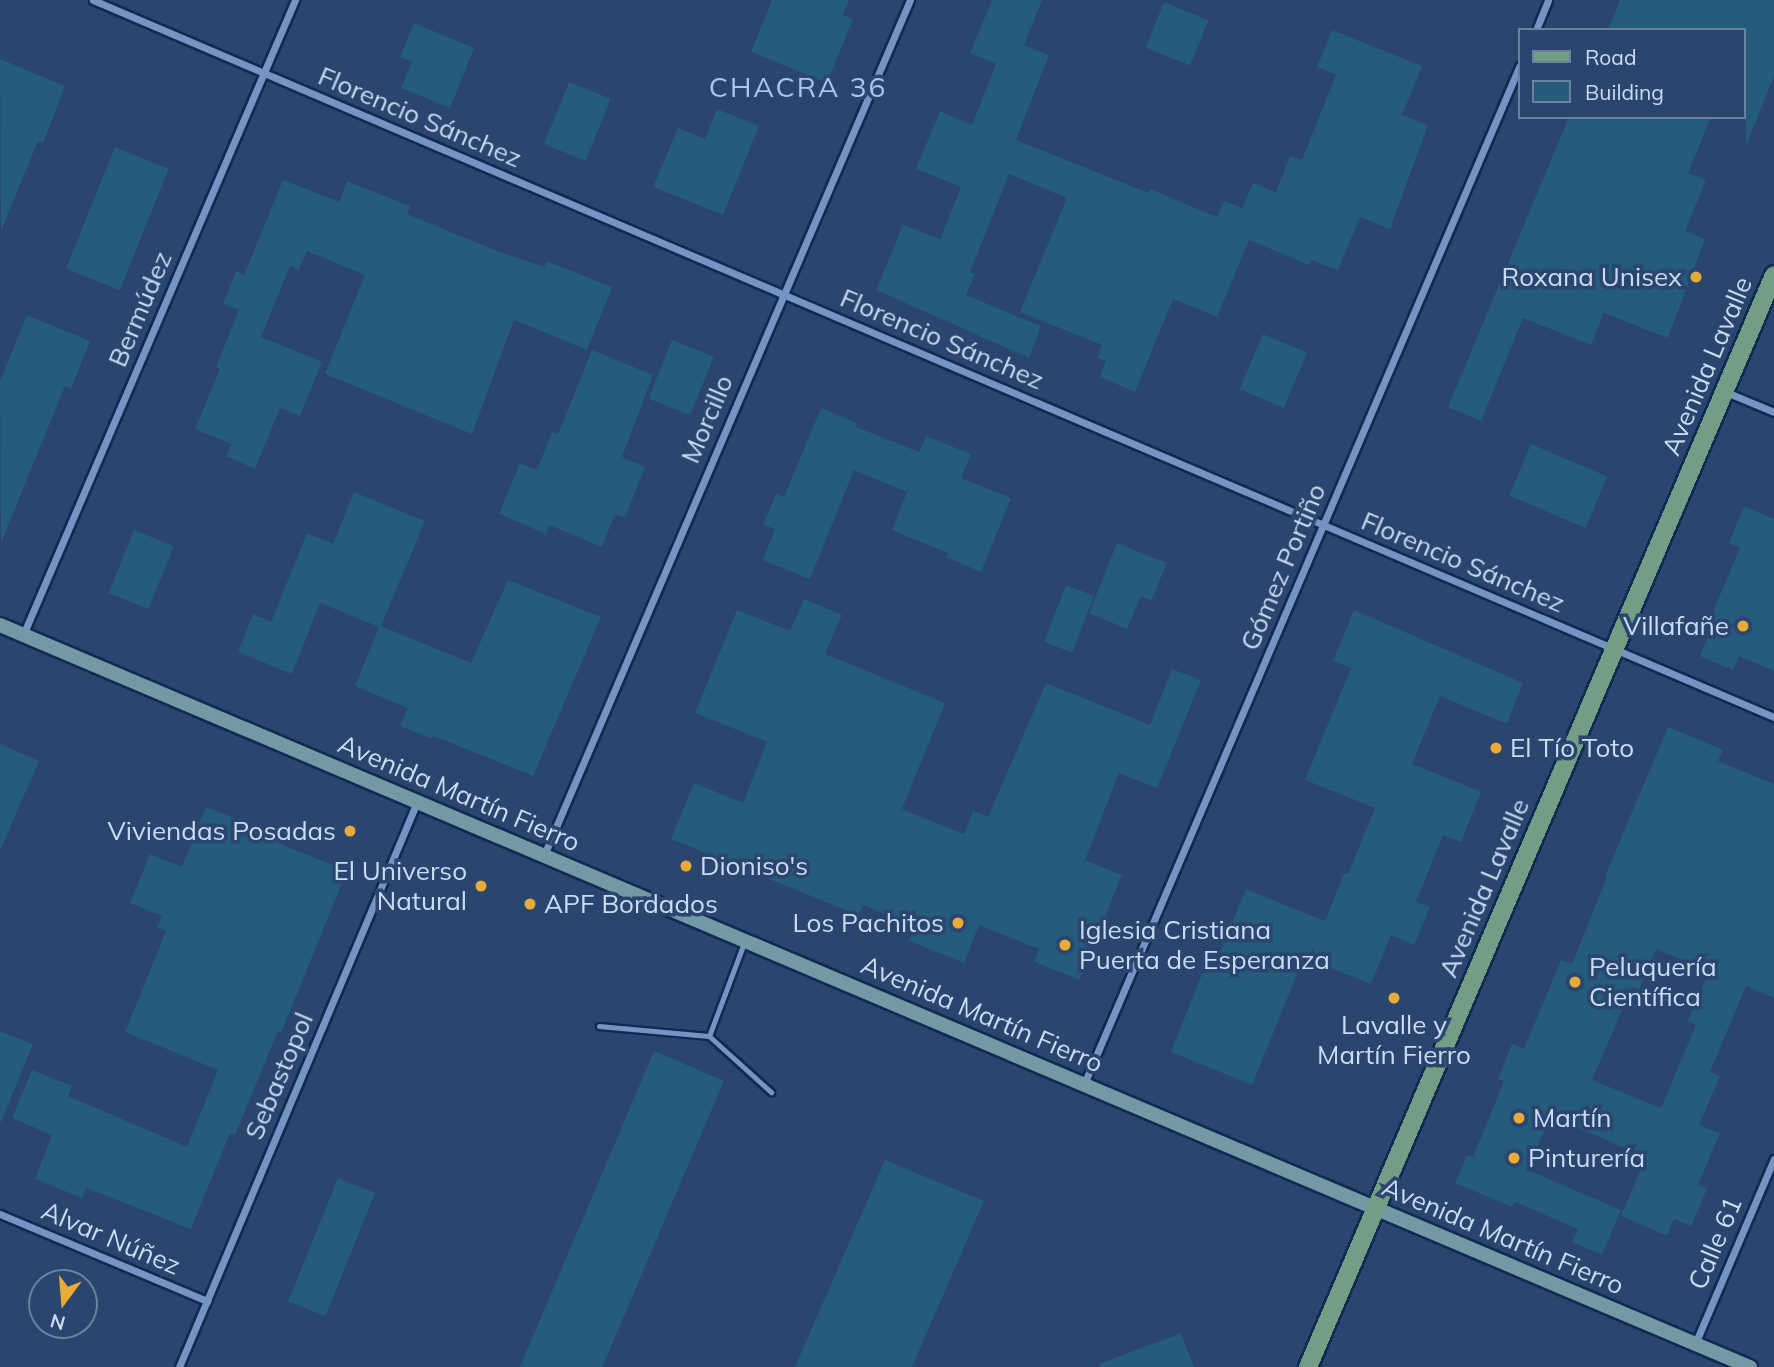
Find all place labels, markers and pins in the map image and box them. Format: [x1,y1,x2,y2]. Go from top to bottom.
place label: Roxana Unisex [1501,261,1682,293]
marker: Roxana Unisex [1688,269,1704,285]
place label: Villafañe [1623,610,1729,642]
marker: Villafañe [1735,618,1751,634]
place label: El Tío Toto [1510,732,1634,764]
marker: El Tío Toto [1488,740,1504,756]
place label: Viviendas Posadas [108,815,336,847]
marker: Viviendas Posadas [342,823,358,839]
place label: Dioniso's [700,850,808,882]
place label: El Universo Natural [334,855,467,917]
marker: Dioniso's [678,858,694,874]
marker: El Universo Natural [473,878,489,894]
place label: APF Bordados [544,888,718,920]
marker: APF Bordados [522,896,538,912]
place label: Los Pachitos [793,907,944,939]
place label: Iglesia Cristiana Puerta de Esperanza [1079,914,1330,976]
marker: Los Pachitos [950,915,966,931]
marker: Iglesia Cristiana Puerta de Esperanza [1057,937,1073,953]
place label: Peluquería Científica [1589,951,1717,1012]
marker: Peluquería Científica [1567,974,1583,990]
marker: Lavalle y Martín Fierro [1386,990,1402,1006]
place label: Lavalle y Martín Fierro [1317,1009,1471,1070]
place label: Martín [1533,1102,1612,1134]
marker: Martín [1511,1110,1527,1126]
place label: Pinturería [1528,1142,1645,1174]
marker: Pinturería [1506,1150,1522,1166]

